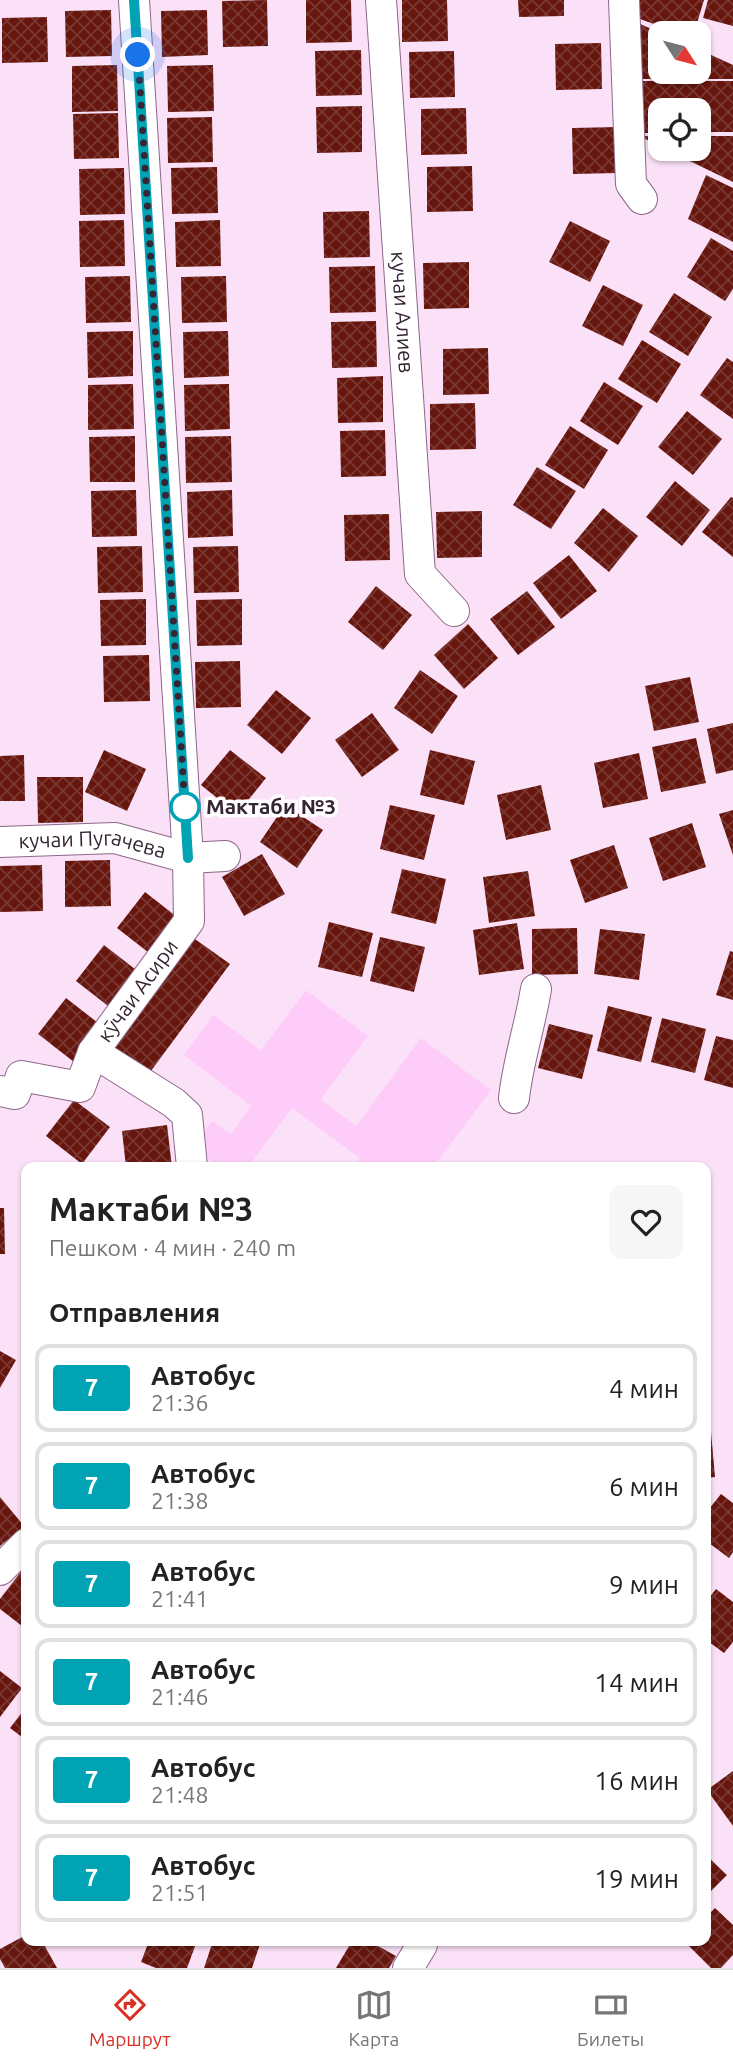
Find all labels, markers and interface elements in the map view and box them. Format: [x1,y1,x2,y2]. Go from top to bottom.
north arrow [648,21,710,84]
map controls [648,21,711,161]
your location [120,37,155,72]
button: locate [648,98,711,161]
street label: кучаи Алиев [387,250,419,374]
marker: Мактаби №3 [170,792,200,822]
place label: Мактаби №3 [206,794,336,818]
street label: кучаи Пугачева [18,825,169,862]
street label: кӯчаи Асири [92,935,182,1046]
button: heart [609,1185,683,1259]
text: Мактаби №3 [49,1190,253,1227]
text: Пешком · 4 мин · 240 m [49,1235,296,1260]
text: Отправления [49,1298,220,1327]
text: Автобус [151,1361,255,1390]
text: 7 [85,1374,98,1401]
text: 4 мин [609,1374,679,1403]
text: 21:36 [151,1390,209,1415]
text: Автобус [151,1459,255,1488]
text: 7 [85,1472,98,1499]
text: 6 мин [609,1472,679,1501]
text: 21:38 [151,1488,209,1513]
text: Автобус [151,1557,255,1586]
text: 7 [85,1570,98,1597]
text: 9 мин [609,1570,679,1599]
text: 21:41 [151,1586,209,1611]
text: Автобус [151,1655,255,1684]
text: 7 [85,1668,98,1695]
text: 14 мин [594,1668,679,1697]
text: 21:46 [151,1684,209,1709]
text: Автобус [151,1753,255,1782]
text: 7 [85,1766,98,1793]
text: 16 мин [594,1766,679,1795]
text: 21:48 [151,1782,209,1807]
text: Автобус [151,1851,255,1880]
text: 7 [85,1864,98,1891]
text: 19 мин [594,1864,679,1893]
text: 21:51 [151,1880,209,1905]
tab: Маршрут [89,1986,171,2050]
tab: Карта [349,1986,399,2050]
tab: Билеты [577,1986,644,2050]

